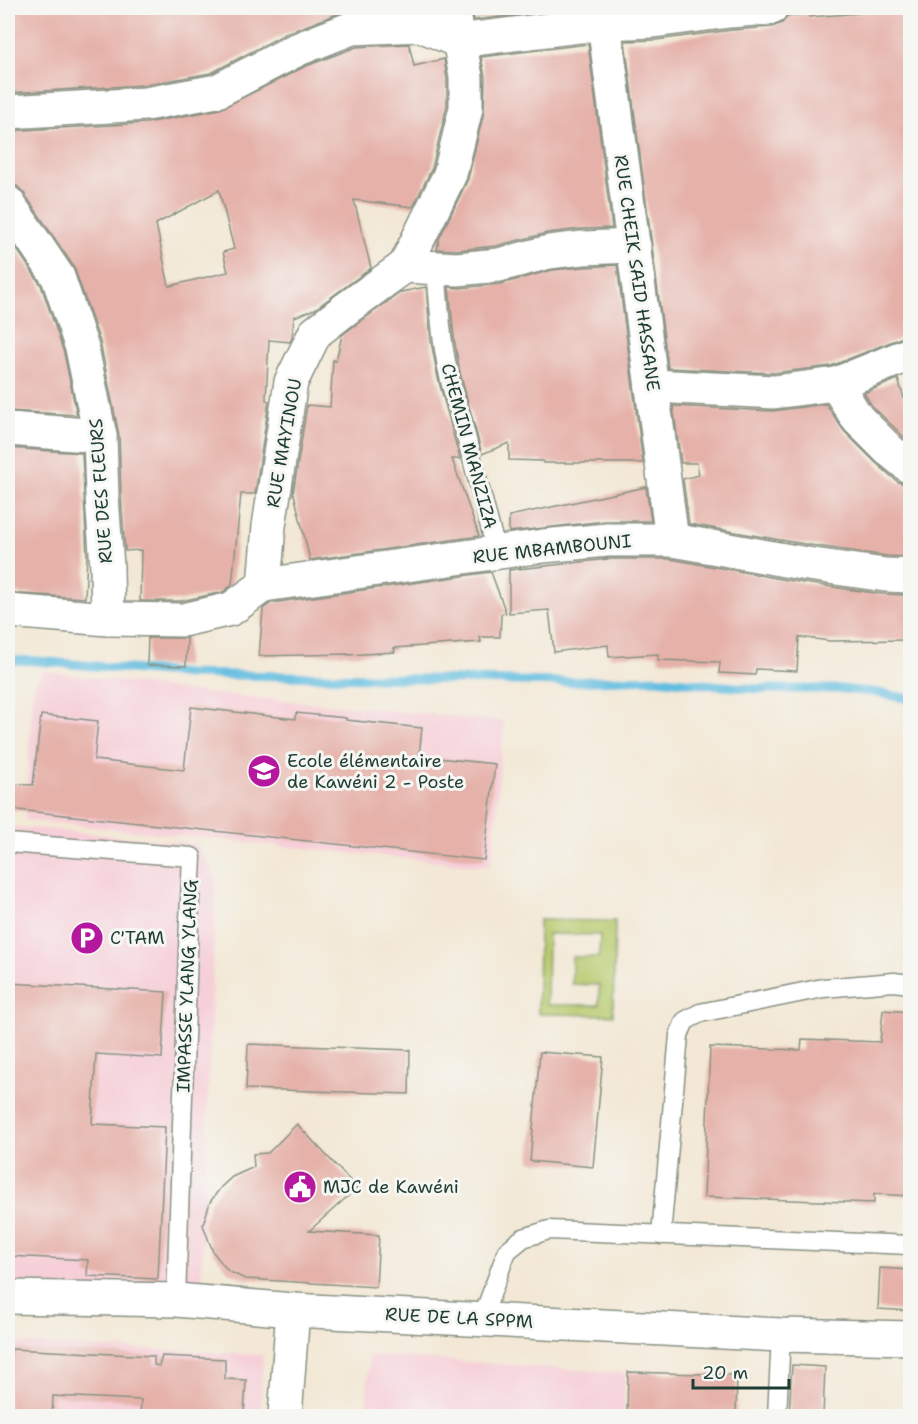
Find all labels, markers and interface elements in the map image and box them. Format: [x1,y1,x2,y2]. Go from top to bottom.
street label: RUE CHEIK SAID HASSANE [609,153,665,393]
street label: CHEMIN MANZIZA [435,361,503,531]
street label: RUE MAYINOU [261,377,307,509]
street label: RUE DES FLEURS [84,418,118,564]
street label: RUE MBAMBOUNI [472,529,633,569]
place label: Ecole élémentaire de Kawéni 2 - Poste [287,749,464,794]
school or university icon: Ecole élémentaire de Kawéni 2 - Poste [246,753,282,789]
street label: IMPASSE YLANG YLANG [171,879,203,1093]
parking icon: C'TAM [69,920,105,956]
place label: C'TAM [110,926,165,950]
public building icon: MJC de Kawéni [282,1169,318,1205]
place label: MJC de Kawéni [323,1175,459,1199]
street label: RUE DE LA SPPM [384,1302,534,1334]
scale bar [693,1352,789,1390]
text: 20 m [702,1361,748,1385]

